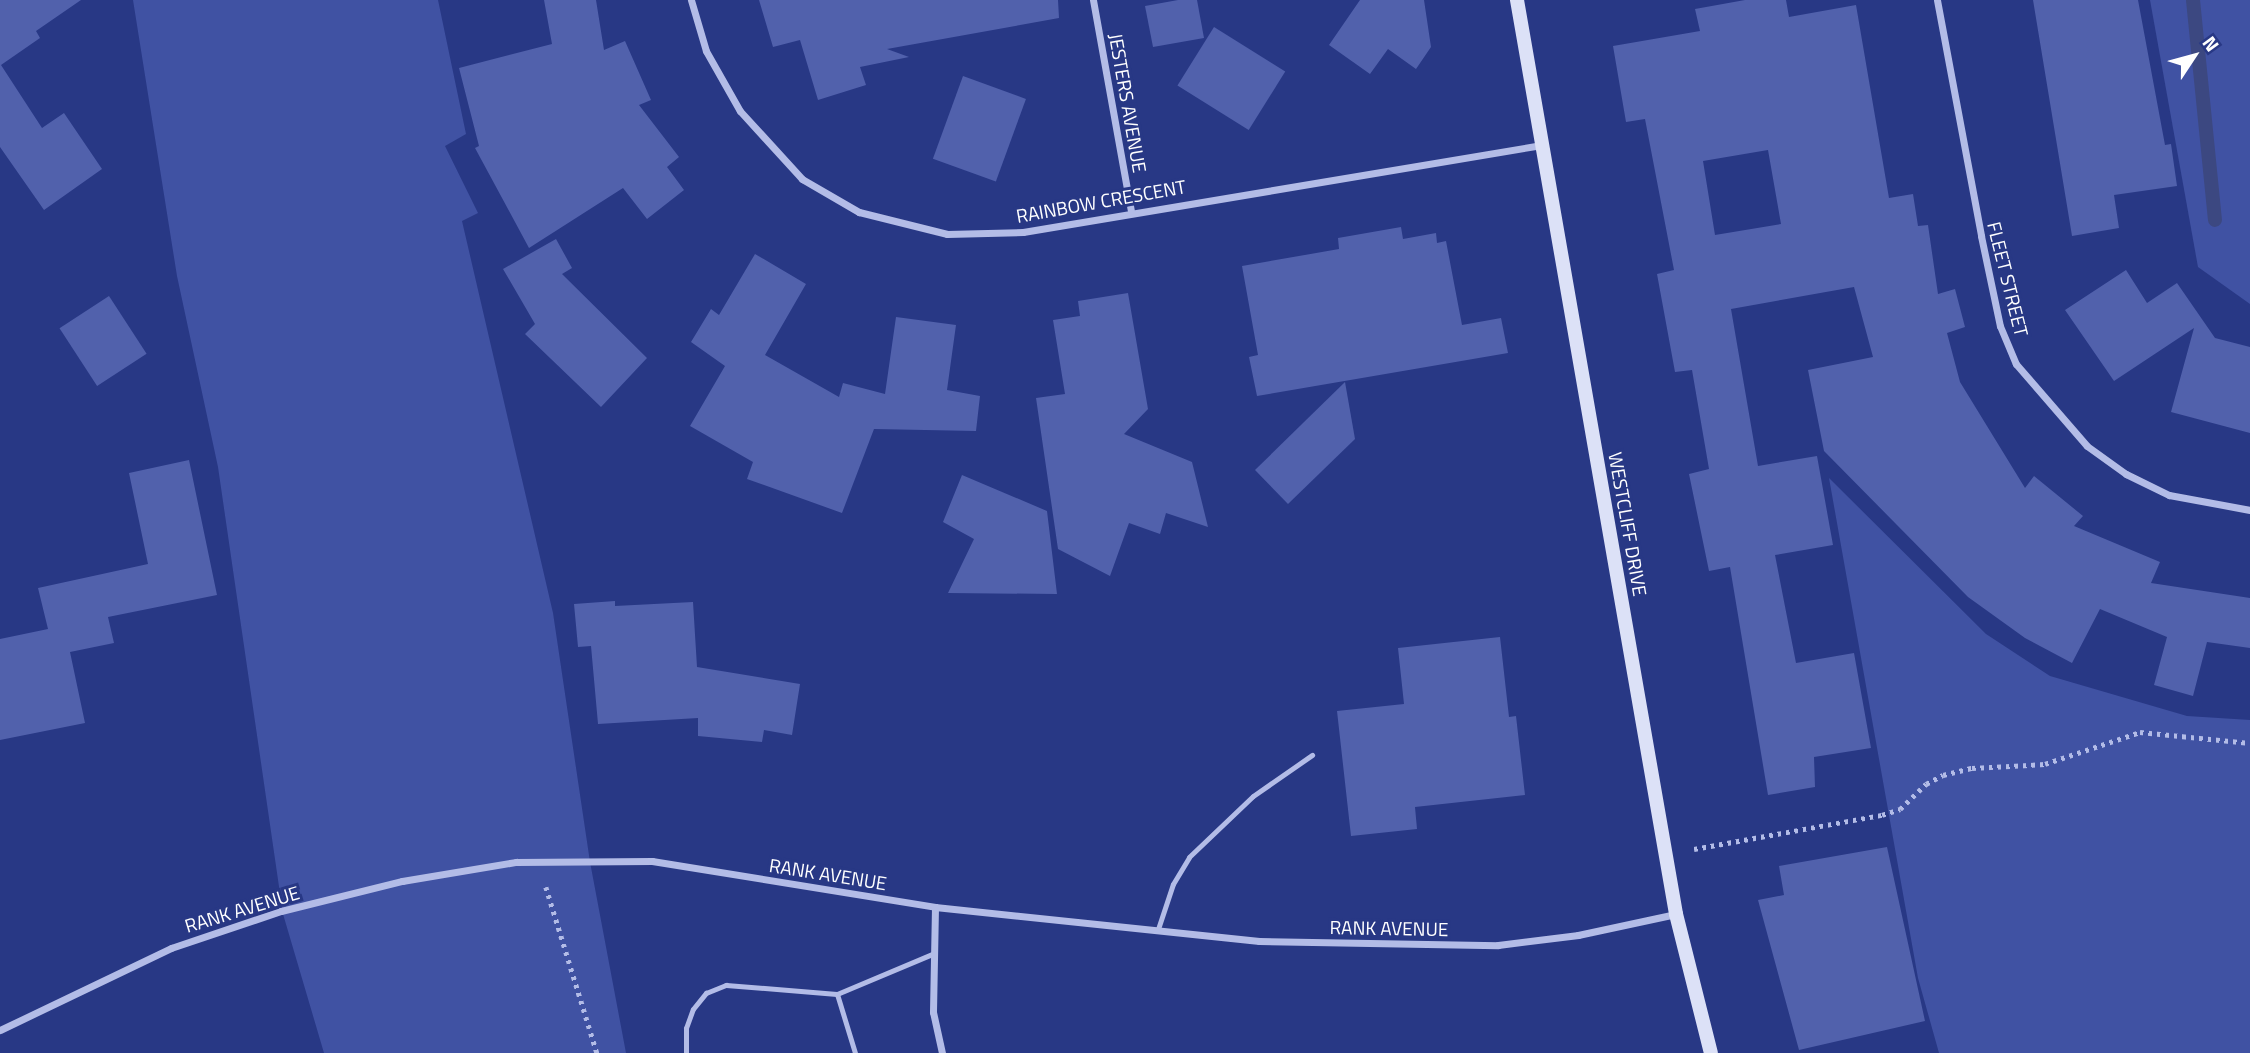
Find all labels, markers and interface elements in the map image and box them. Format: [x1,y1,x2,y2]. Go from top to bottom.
north arrow [2159,21,2229,91]
text: N [2196,30,2227,57]
street label: JESTERS AVENUE [1105,32,1151,174]
street label: RAINBOW CRESCENT [1014,175,1188,227]
street label: FLEET STREET [1983,219,2033,339]
street label: WESTCLIFF DRIVE [1604,450,1652,598]
street label: RANK AVENUE [768,853,888,895]
street label: RANK AVENUE [182,881,302,937]
street label: RANK AVENUE [1329,916,1449,940]

